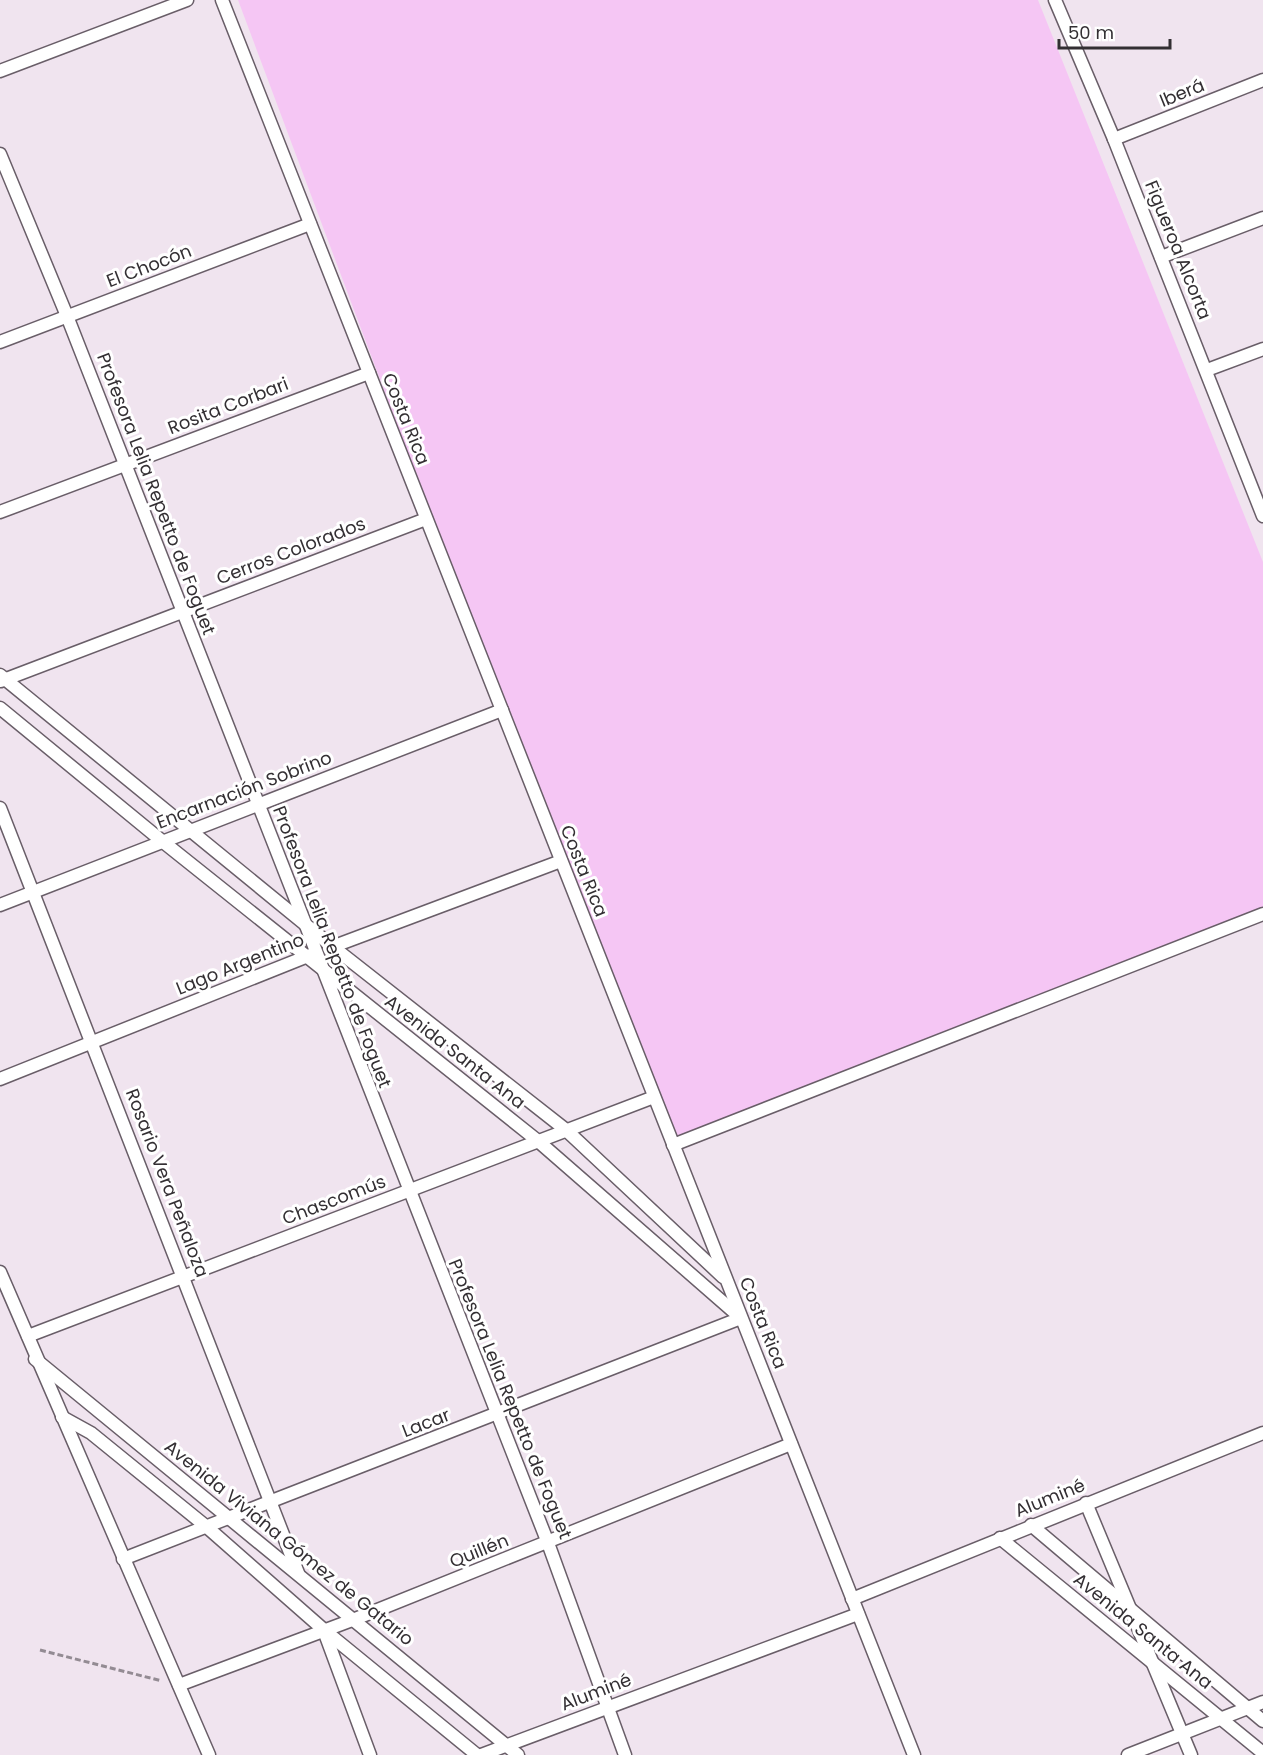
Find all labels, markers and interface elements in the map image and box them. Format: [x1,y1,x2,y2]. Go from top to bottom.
scale bar [1059,12,1170,50]
text: 50 m [1068,20,1114,45]
street label: Iberá [1156,72,1208,113]
street label: Figueroa Alcorta [1139,177,1218,323]
street label: El Chocón [103,238,195,293]
street label: Profesora Lelia Repetto de Foguet [91,349,222,638]
street label: Costa Rica [377,369,436,468]
street label: Rosita Corbari [164,371,292,440]
street label: Cerros Colorados [213,511,369,590]
street label: Encarnación Sobrino [153,745,335,835]
street label: Profesora Lelia Repetto de Foguet [267,802,398,1091]
street label: Costa Rica [555,821,614,920]
street label: Lago Argentino [172,926,308,1001]
street label: Avenida Santa Ana [380,989,531,1114]
street label: Rosario Vera Peñaloza [120,1085,215,1281]
street label: Chascomús [279,1168,389,1231]
street label: Profesora Lelia Repetto de Foguet [443,1255,578,1543]
street label: Costa Rica [734,1273,793,1372]
street label: Lacar [398,1402,454,1443]
street label: Avenida Viviana Gómez de Gatario [159,1434,419,1651]
street label: Aluminé [1011,1472,1089,1523]
street label: Quillén [446,1527,512,1574]
street label: Avenida Santa Ana [1069,1567,1218,1694]
street label: Aluminé [557,1667,635,1716]

